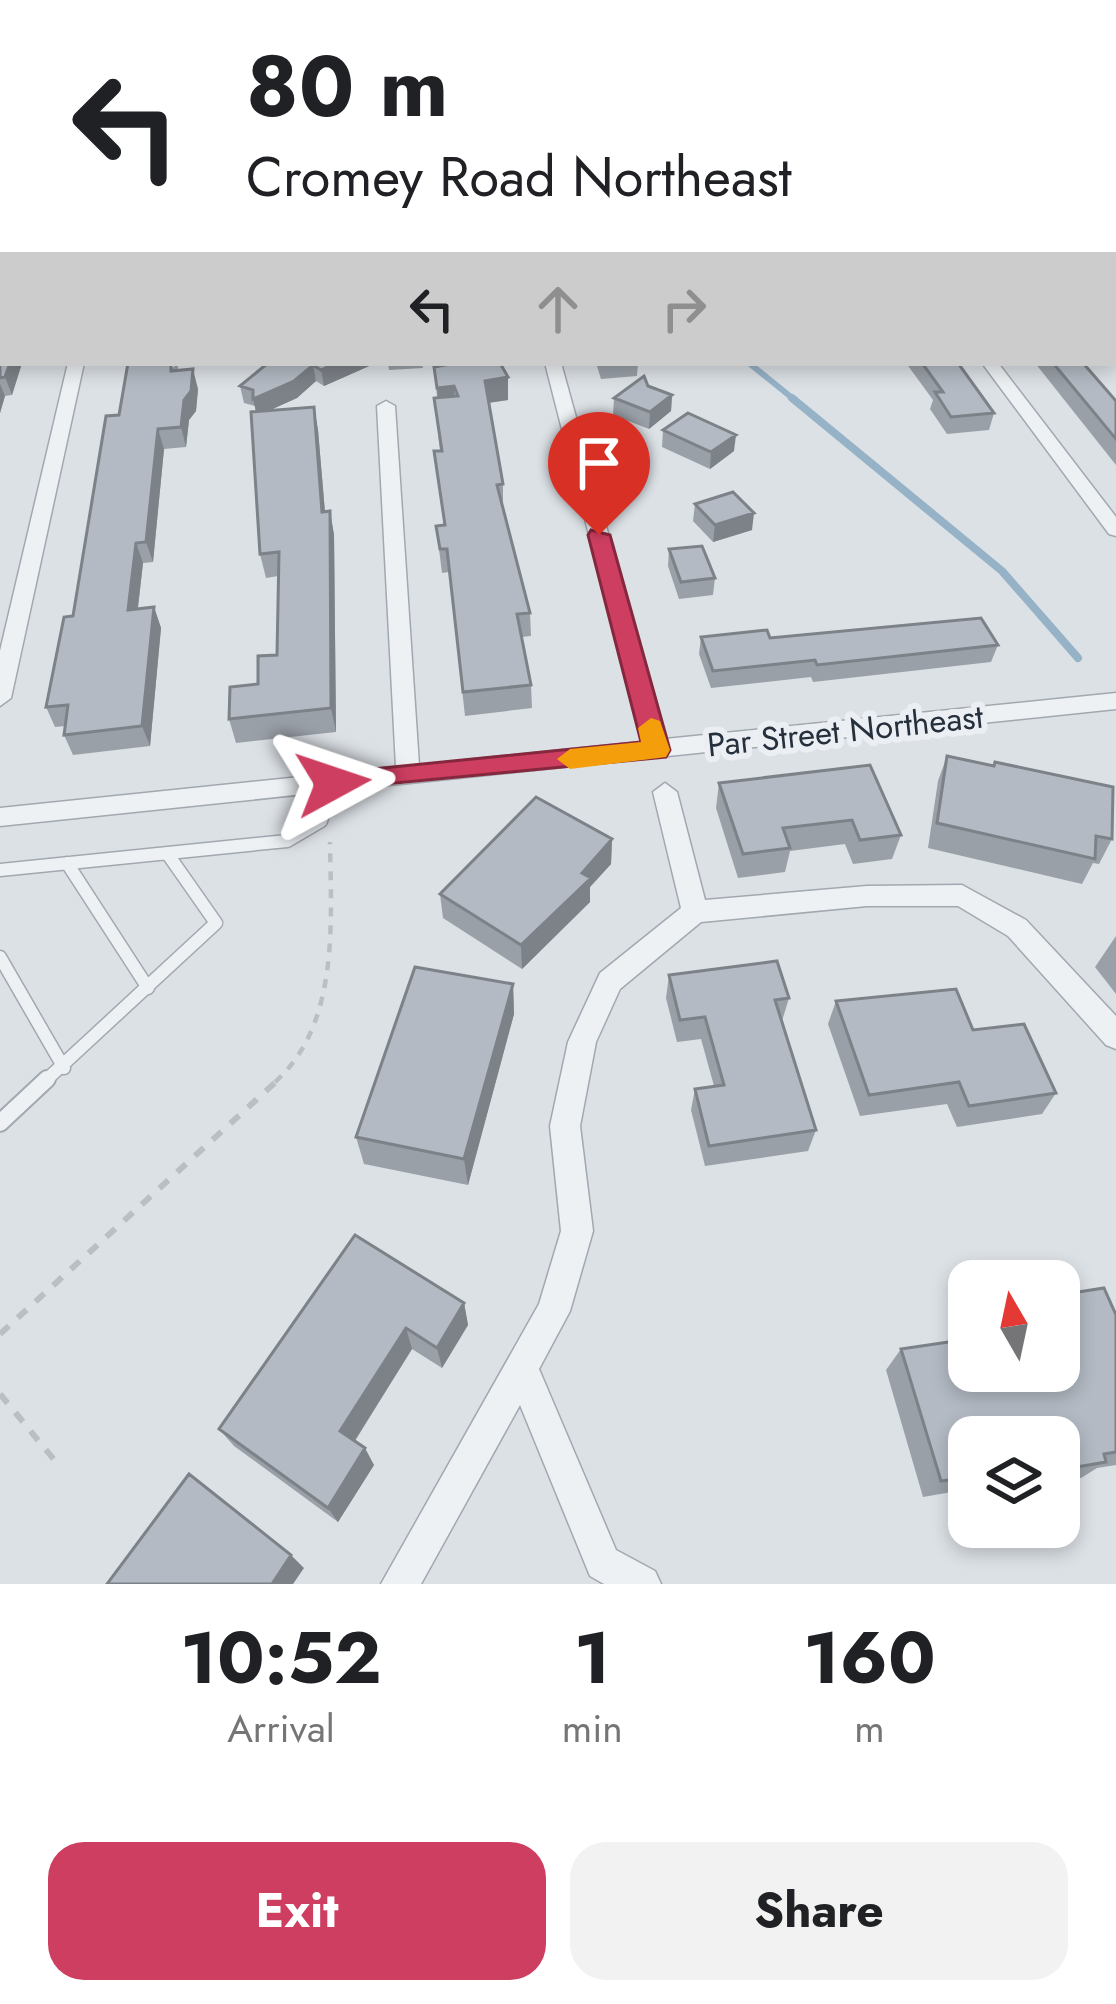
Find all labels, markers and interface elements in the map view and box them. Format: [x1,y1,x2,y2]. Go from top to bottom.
text: 80 m [246,26,448,148]
icon: left [48,48,204,204]
text: Cromey Road Northeast [246,138,792,216]
icon: left [399,276,465,342]
icon: ahead [525,276,591,342]
icon: right [651,276,717,342]
pin [548,412,650,535]
icon: arrive [566,430,632,496]
street label: Par Street Northeast [705,693,985,768]
position arrow [270,720,396,846]
north arrow [948,1260,1080,1392]
map controls [948,1260,1080,1548]
button: layers [948,1416,1080,1548]
text: 10:52 [180,1606,381,1710]
text: 1 [574,1606,611,1710]
text: 160 [803,1606,936,1710]
text: Arrival [227,1700,335,1757]
text: min [562,1700,623,1757]
text: m [854,1700,885,1757]
button: Exit [48,1842,546,1980]
button: Share [570,1842,1068,1980]

